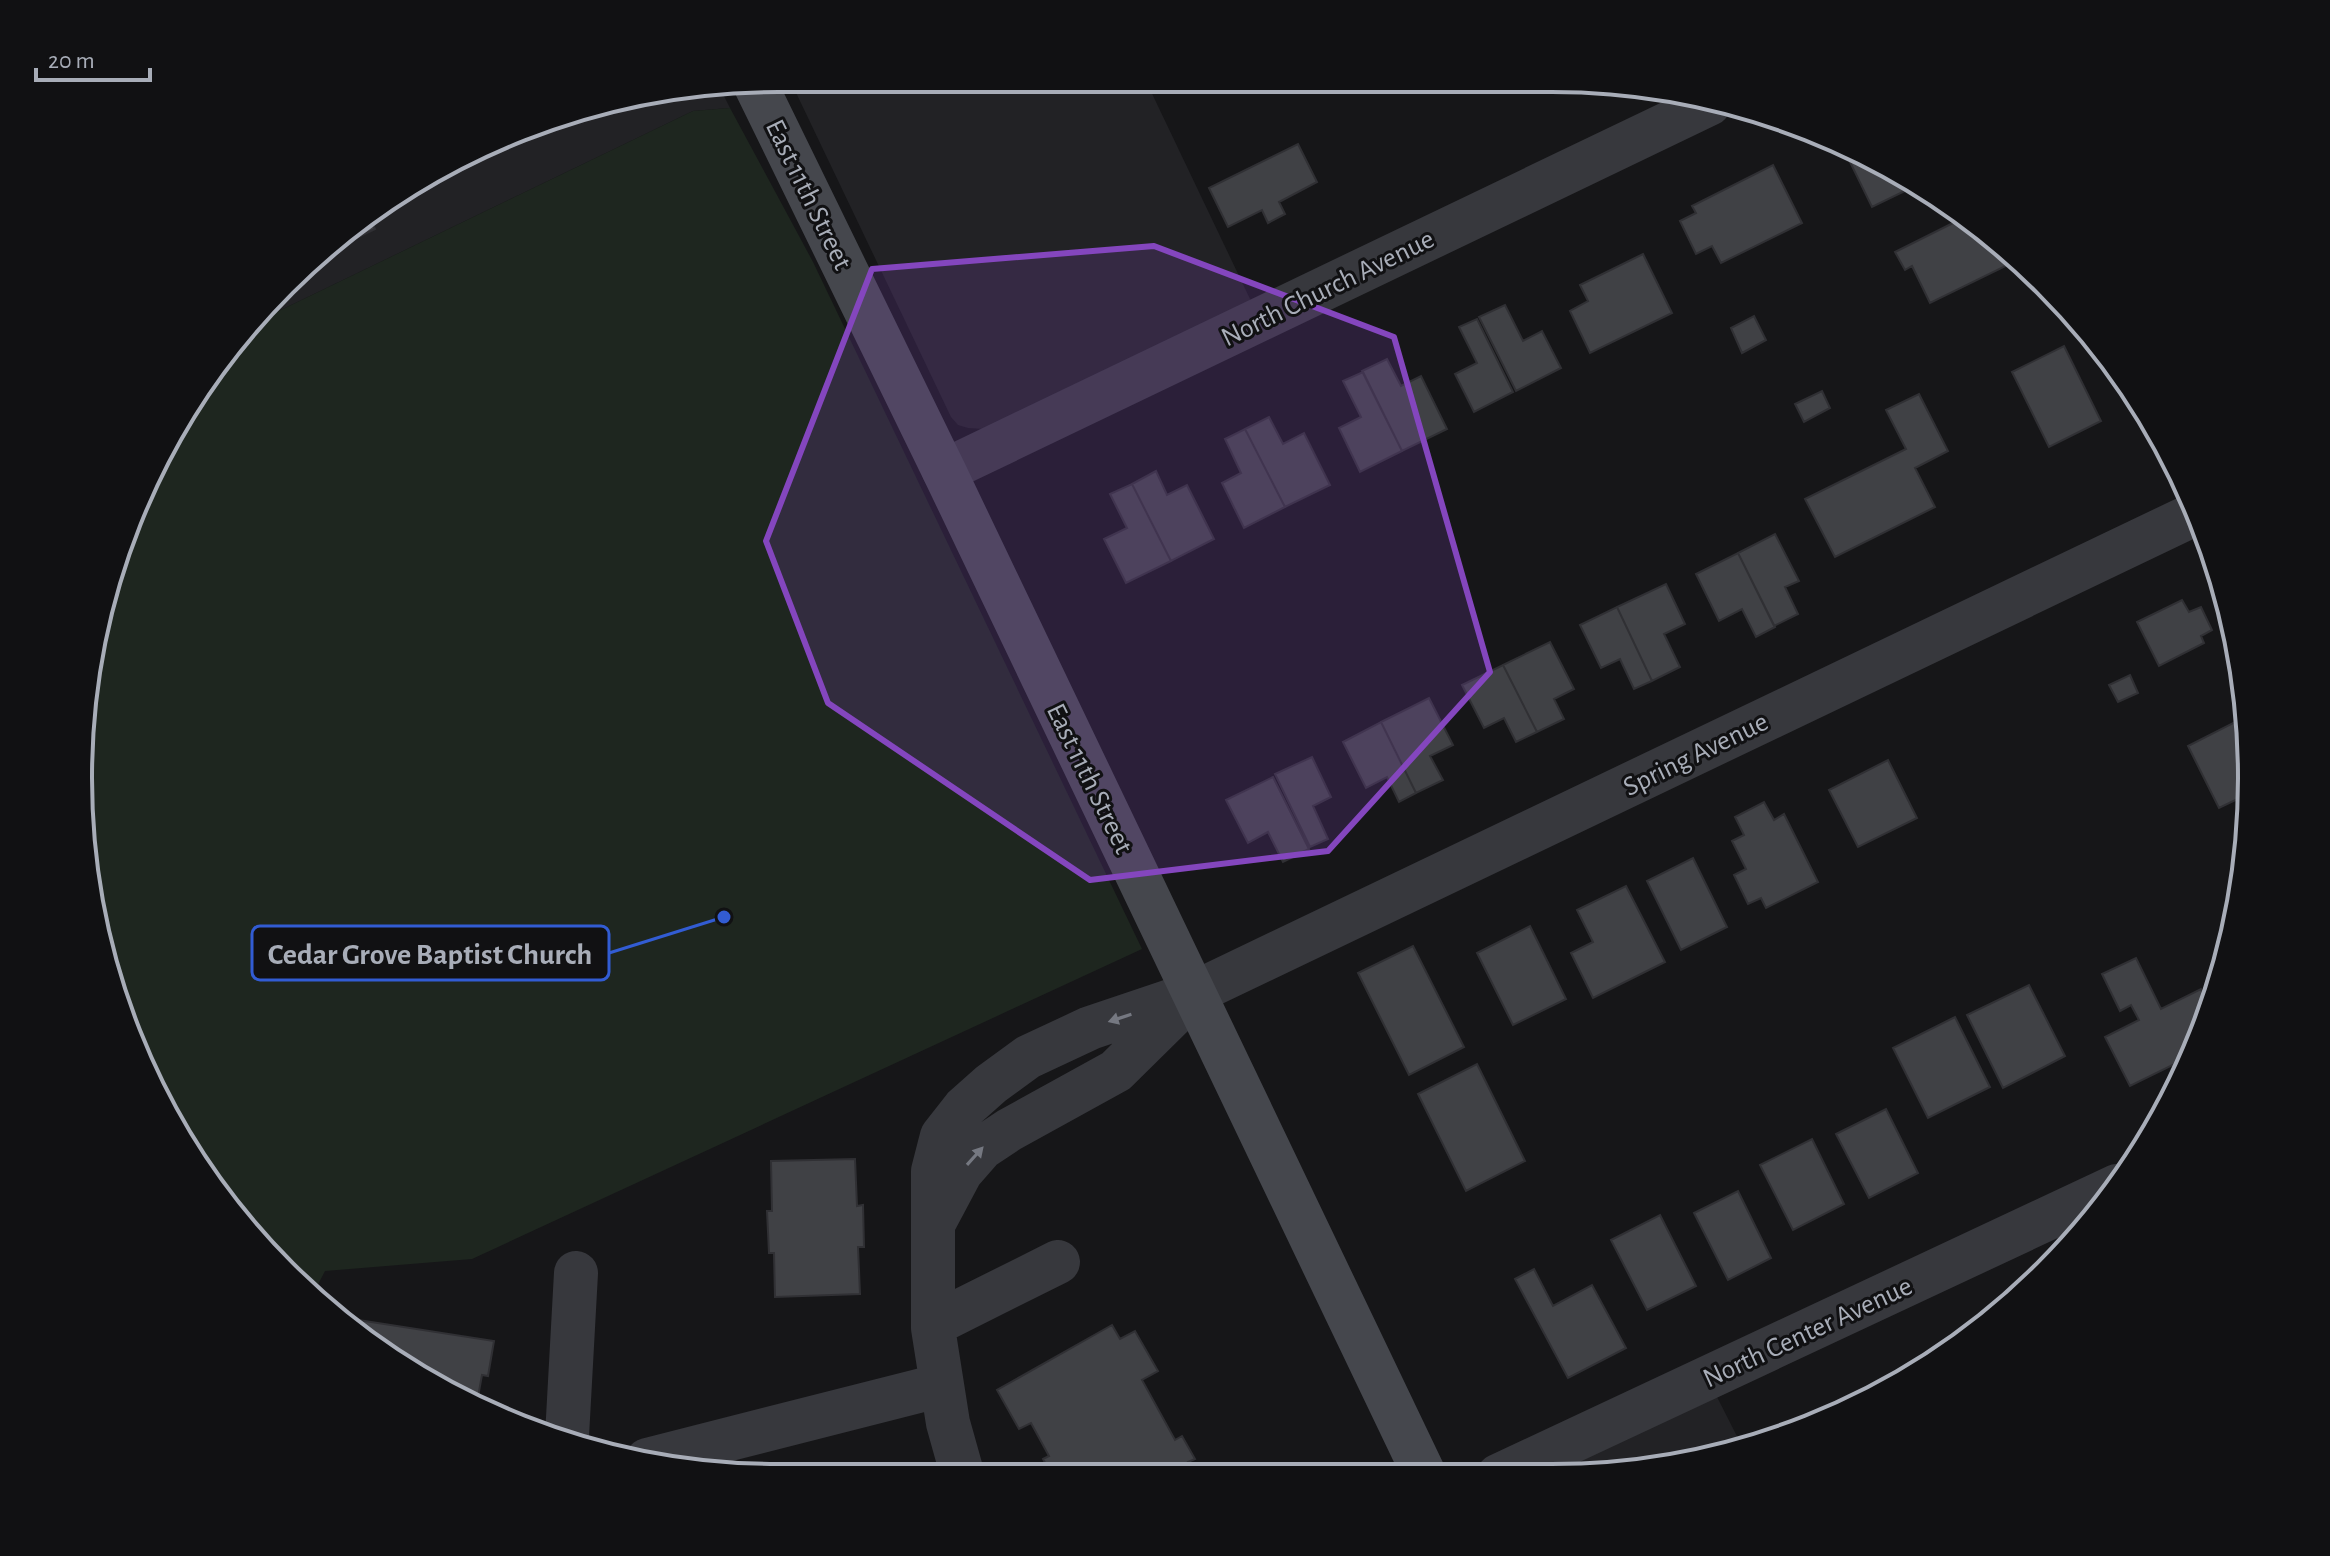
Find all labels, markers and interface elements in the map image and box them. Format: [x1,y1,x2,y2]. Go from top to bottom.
scale bar [36,32,150,82]
text: 20 m [48,49,95,73]
street label: East 11th Street [760,115,857,274]
street label: North Church Avenue [1217,225,1439,352]
street label: East 11th Street [1041,699,1138,858]
street label: Spring Avenue [1619,708,1773,802]
callout: Cedar Grove Baptist Church [252,926,609,980]
text: Cedar Grove Baptist Church [268,940,592,970]
one-way arrow [1108,1012,1132,1024]
one-way arrow [966,1147,983,1167]
street label: North Center Avenue [1699,1272,1917,1394]

